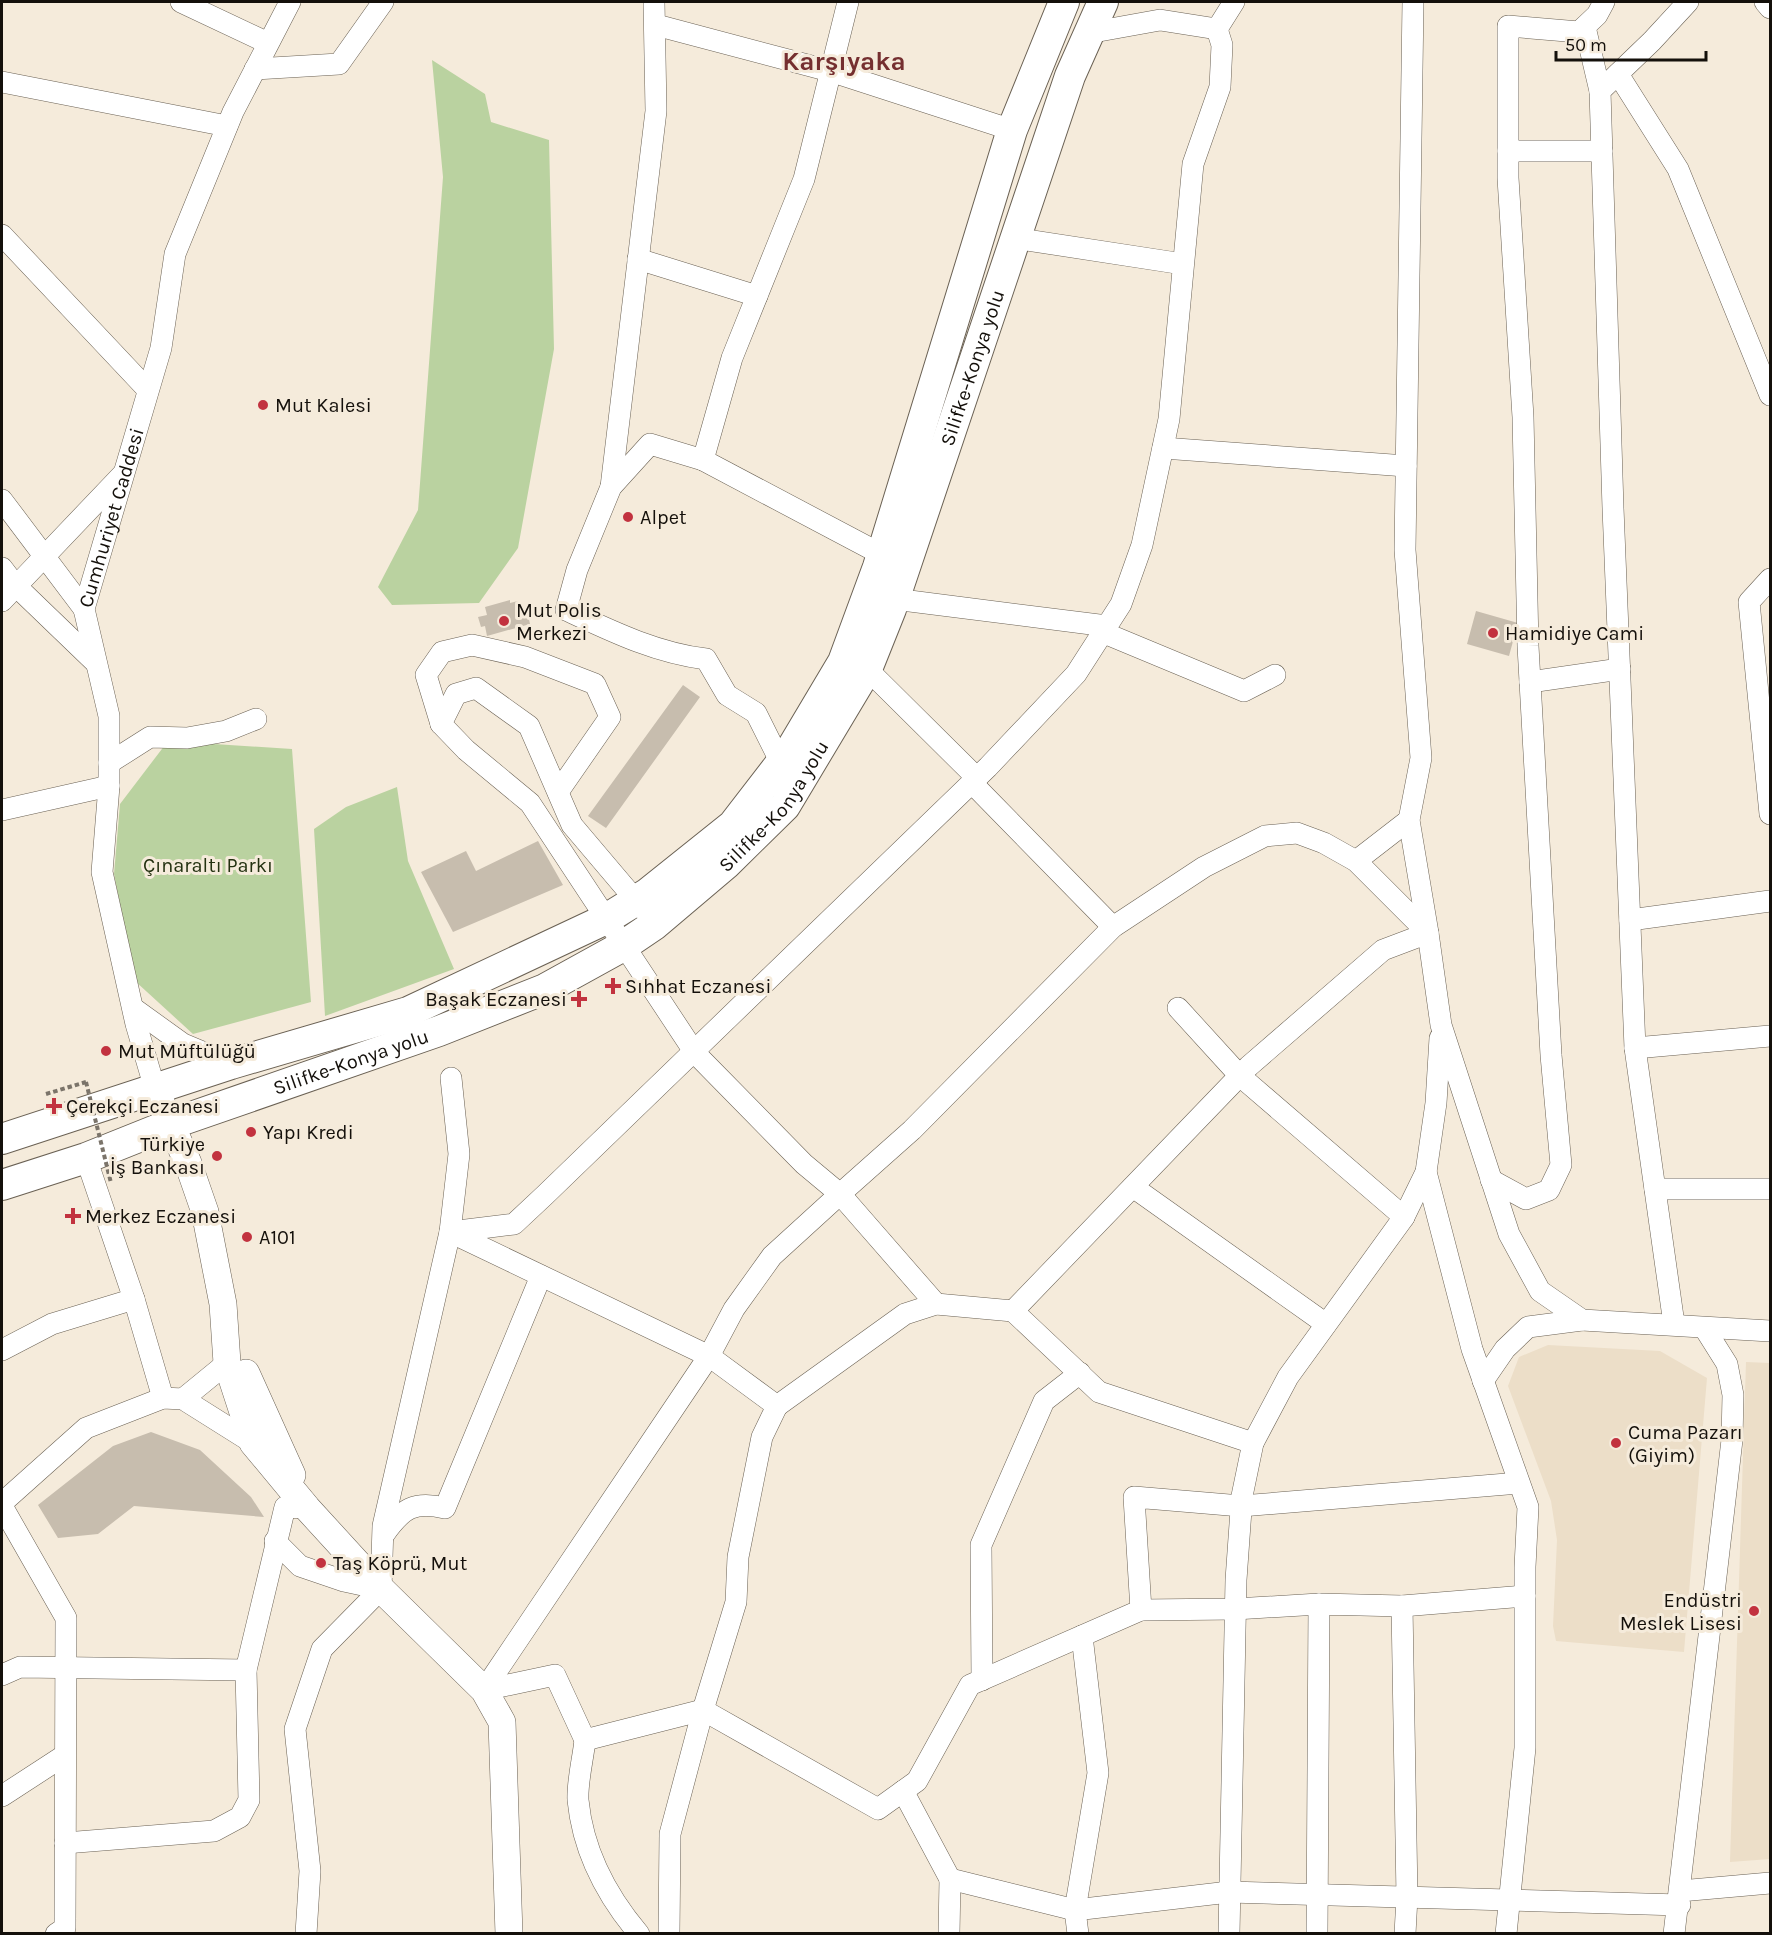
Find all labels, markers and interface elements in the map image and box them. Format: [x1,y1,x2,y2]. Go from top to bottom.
scale bar [1556,24,1706,62]
text: 50 m [1565,34,1607,56]
district label: Karşıyaka [782,46,906,77]
street label: Silifke-Konya yolu [935,287,1009,449]
place label: Mut Kalesi [275,394,372,417]
marker: Mut Kalesi [256,398,270,412]
street label: Cumhuriyet Caddesi [74,425,148,610]
place label: Alpet [640,506,687,529]
marker: Alpet [621,510,635,524]
place label: Mut Polis Merkezi [516,599,601,645]
marker: Mut Polis Merkezi [497,614,511,628]
place label: Hamidiye Cami [1505,622,1644,645]
marker: Hamidiye Cami [1486,626,1500,640]
street label: Silifke-Konya yolu [714,736,833,876]
park label: Çınaraltı Parkı [143,854,273,877]
place label: Sıhhat Eczanesi [625,975,771,998]
marker: Sıhhat Eczanesi [606,979,620,993]
place label: Başak Eczanesi [425,988,567,1011]
marker: Başak Eczanesi [572,992,586,1006]
street label: Silifke-Konya yolu [270,1024,432,1099]
place label: Mut Müftülüğü [118,1040,256,1063]
marker: Mut Müftülüğü [99,1044,113,1058]
place label: Çerekçi Eczanesi [66,1095,219,1118]
marker: Çerekçi Eczanesi [47,1099,61,1113]
place label: Yapı Kredi [263,1121,354,1144]
marker: Yapı Kredi [244,1125,258,1139]
place label: Türkiye İş Bankası [110,1133,205,1179]
marker: Türkiye İş Bankası [210,1149,224,1163]
place label: Merkez Eczanesi [85,1205,236,1228]
marker: Merkez Eczanesi [66,1209,80,1223]
place label: A101 [259,1226,296,1249]
marker: A101 [240,1230,254,1244]
place label: Cuma Pazarı (Giyim) [1628,1421,1743,1467]
marker: Cuma Pazarı (Giyim) [1609,1436,1623,1450]
place label: Taş Köprü, Mut [333,1552,468,1575]
marker: Taş Köprü, Mut [314,1556,328,1570]
place label: Endüstri Meslek Lisesi [1620,1589,1742,1635]
marker: Endüstri Meslek Lisesi [1747,1604,1761,1618]

